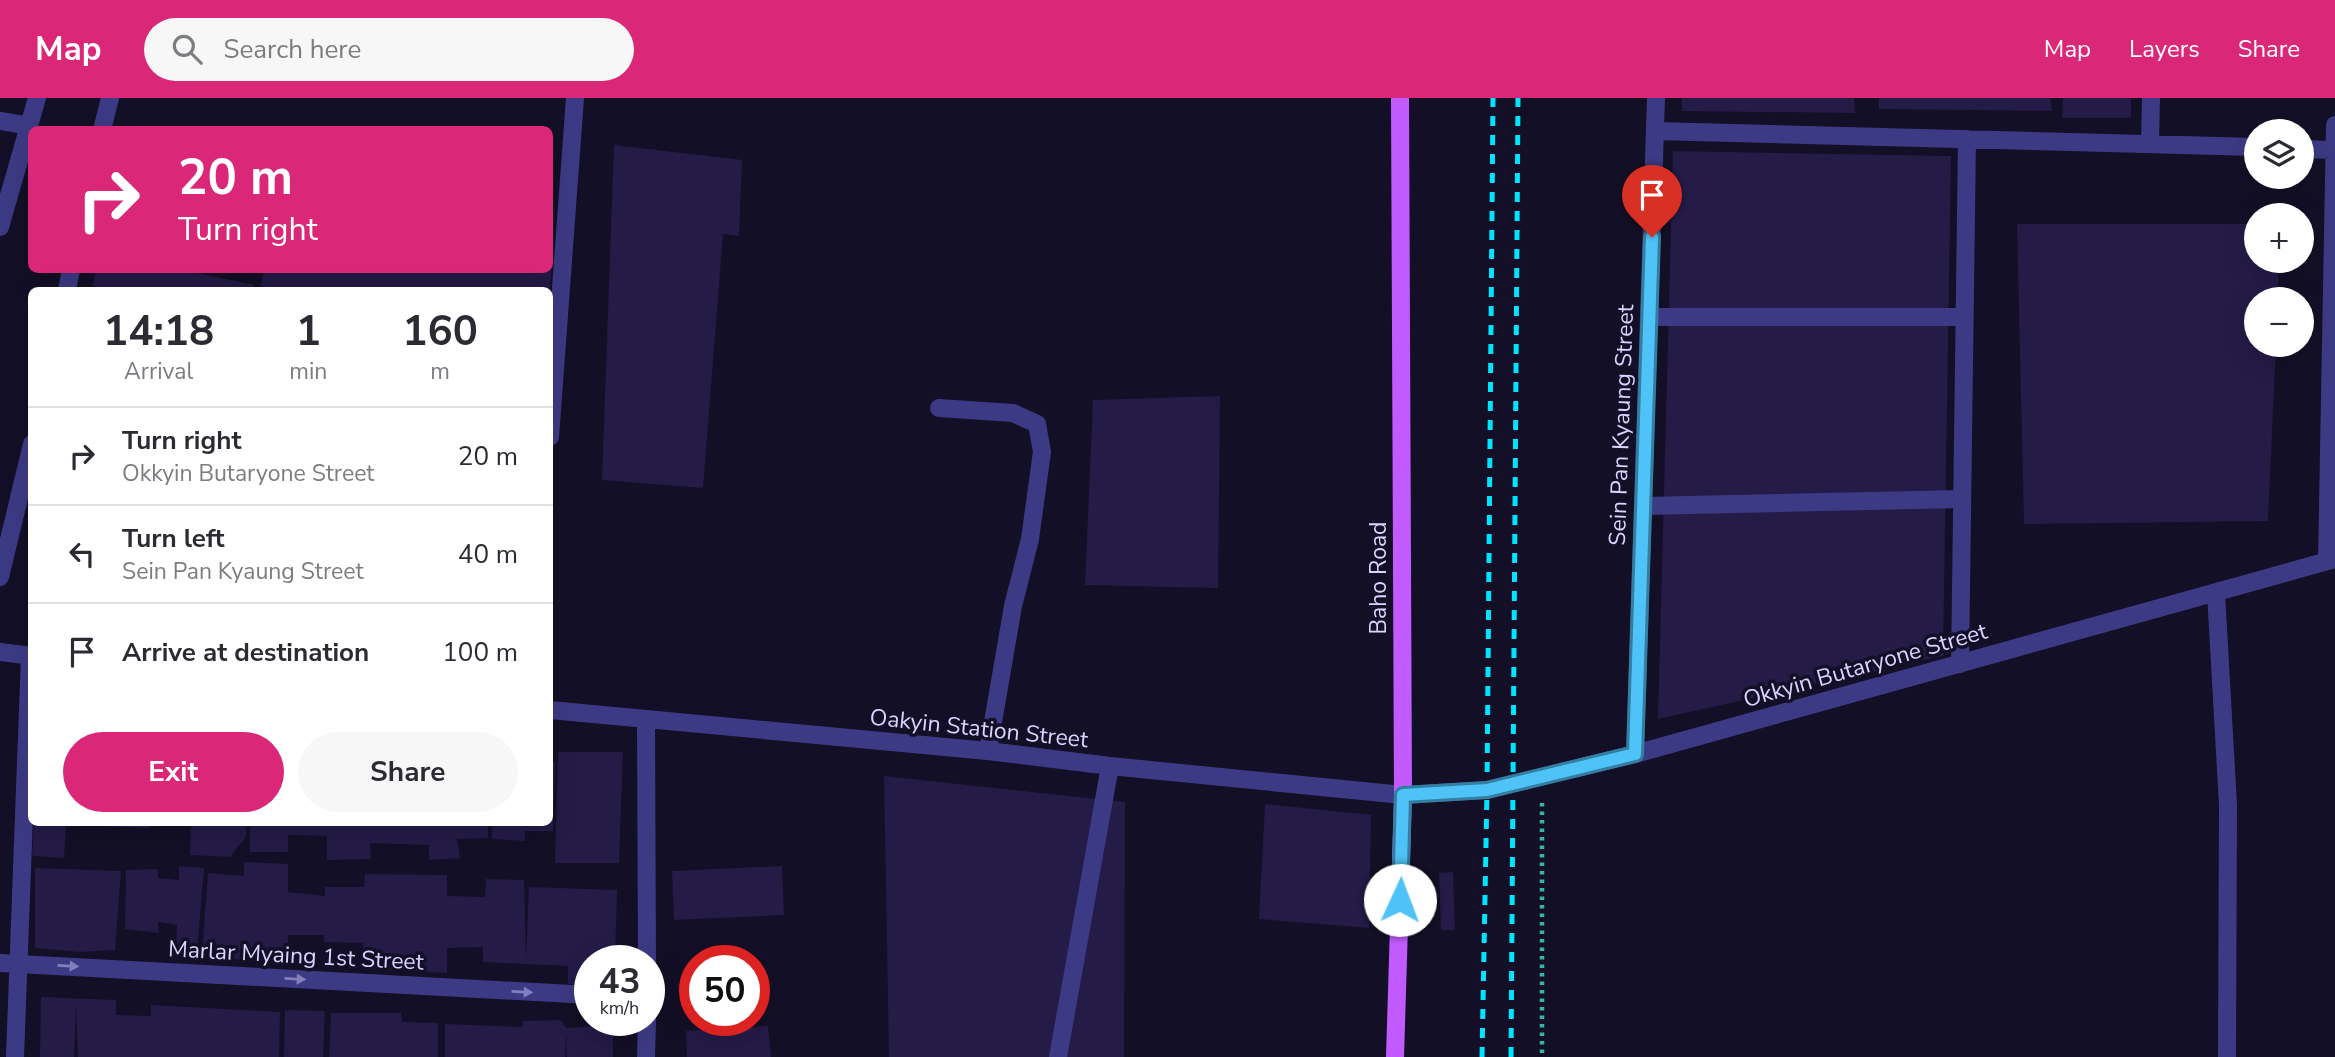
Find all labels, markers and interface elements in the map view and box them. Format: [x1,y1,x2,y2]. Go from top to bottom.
search box [144,18,634,81]
text: Map [35,27,102,72]
icon: search [168,30,206,68]
text: Search here [224,32,361,67]
text: Map [2044,33,2091,65]
text: Layers [2129,33,2200,65]
text: Share [2238,33,2300,65]
map controls [2244,119,2314,357]
button: layers [2244,119,2314,189]
text: 20 m [178,144,293,211]
icon: right [63,154,154,245]
pin [1622,165,1682,237]
icon: arrive [1633,176,1671,214]
button: + [2244,203,2314,273]
text: Turn right [178,208,318,251]
button: − [2244,287,2314,357]
text: 14:18 [103,303,214,360]
text: 1 [296,303,321,360]
text: 160 [402,303,478,360]
street label: Sein Pan Kyaung Street [1602,303,1641,546]
text: Arrival [124,356,193,387]
text: min [289,356,327,387]
text: m [430,356,450,387]
text: Turn right [122,423,241,458]
icon: right [63,437,101,475]
text: 20 m [458,439,518,474]
text: Okkyin Butaryone Street [122,458,374,489]
text: Turn left [122,521,225,556]
street label: Baho Road [1363,521,1394,635]
icon: left [63,535,101,573]
text: 40 m [458,537,518,572]
text: Sein Pan Kyaung Street [122,556,364,587]
street label: Okkyin Butaryone Street [1740,616,1992,715]
icon: arrive [63,633,101,671]
text: Arrive at destination [122,635,369,670]
text: 100 m [442,635,518,670]
street label: Oakyin Station Street [868,702,1091,755]
button: Exit [63,732,284,812]
button: Share [298,732,518,812]
position arrow [1363,863,1437,937]
street label: Marlar Myaing 1st Street [167,933,426,978]
speed limit sign: 50 [679,945,770,1036]
text: 43 [598,958,641,1005]
one-way arrow [57,961,79,972]
one-way arrow [285,974,307,985]
one-way arrow [512,986,534,997]
text: km/h [600,996,639,1020]

